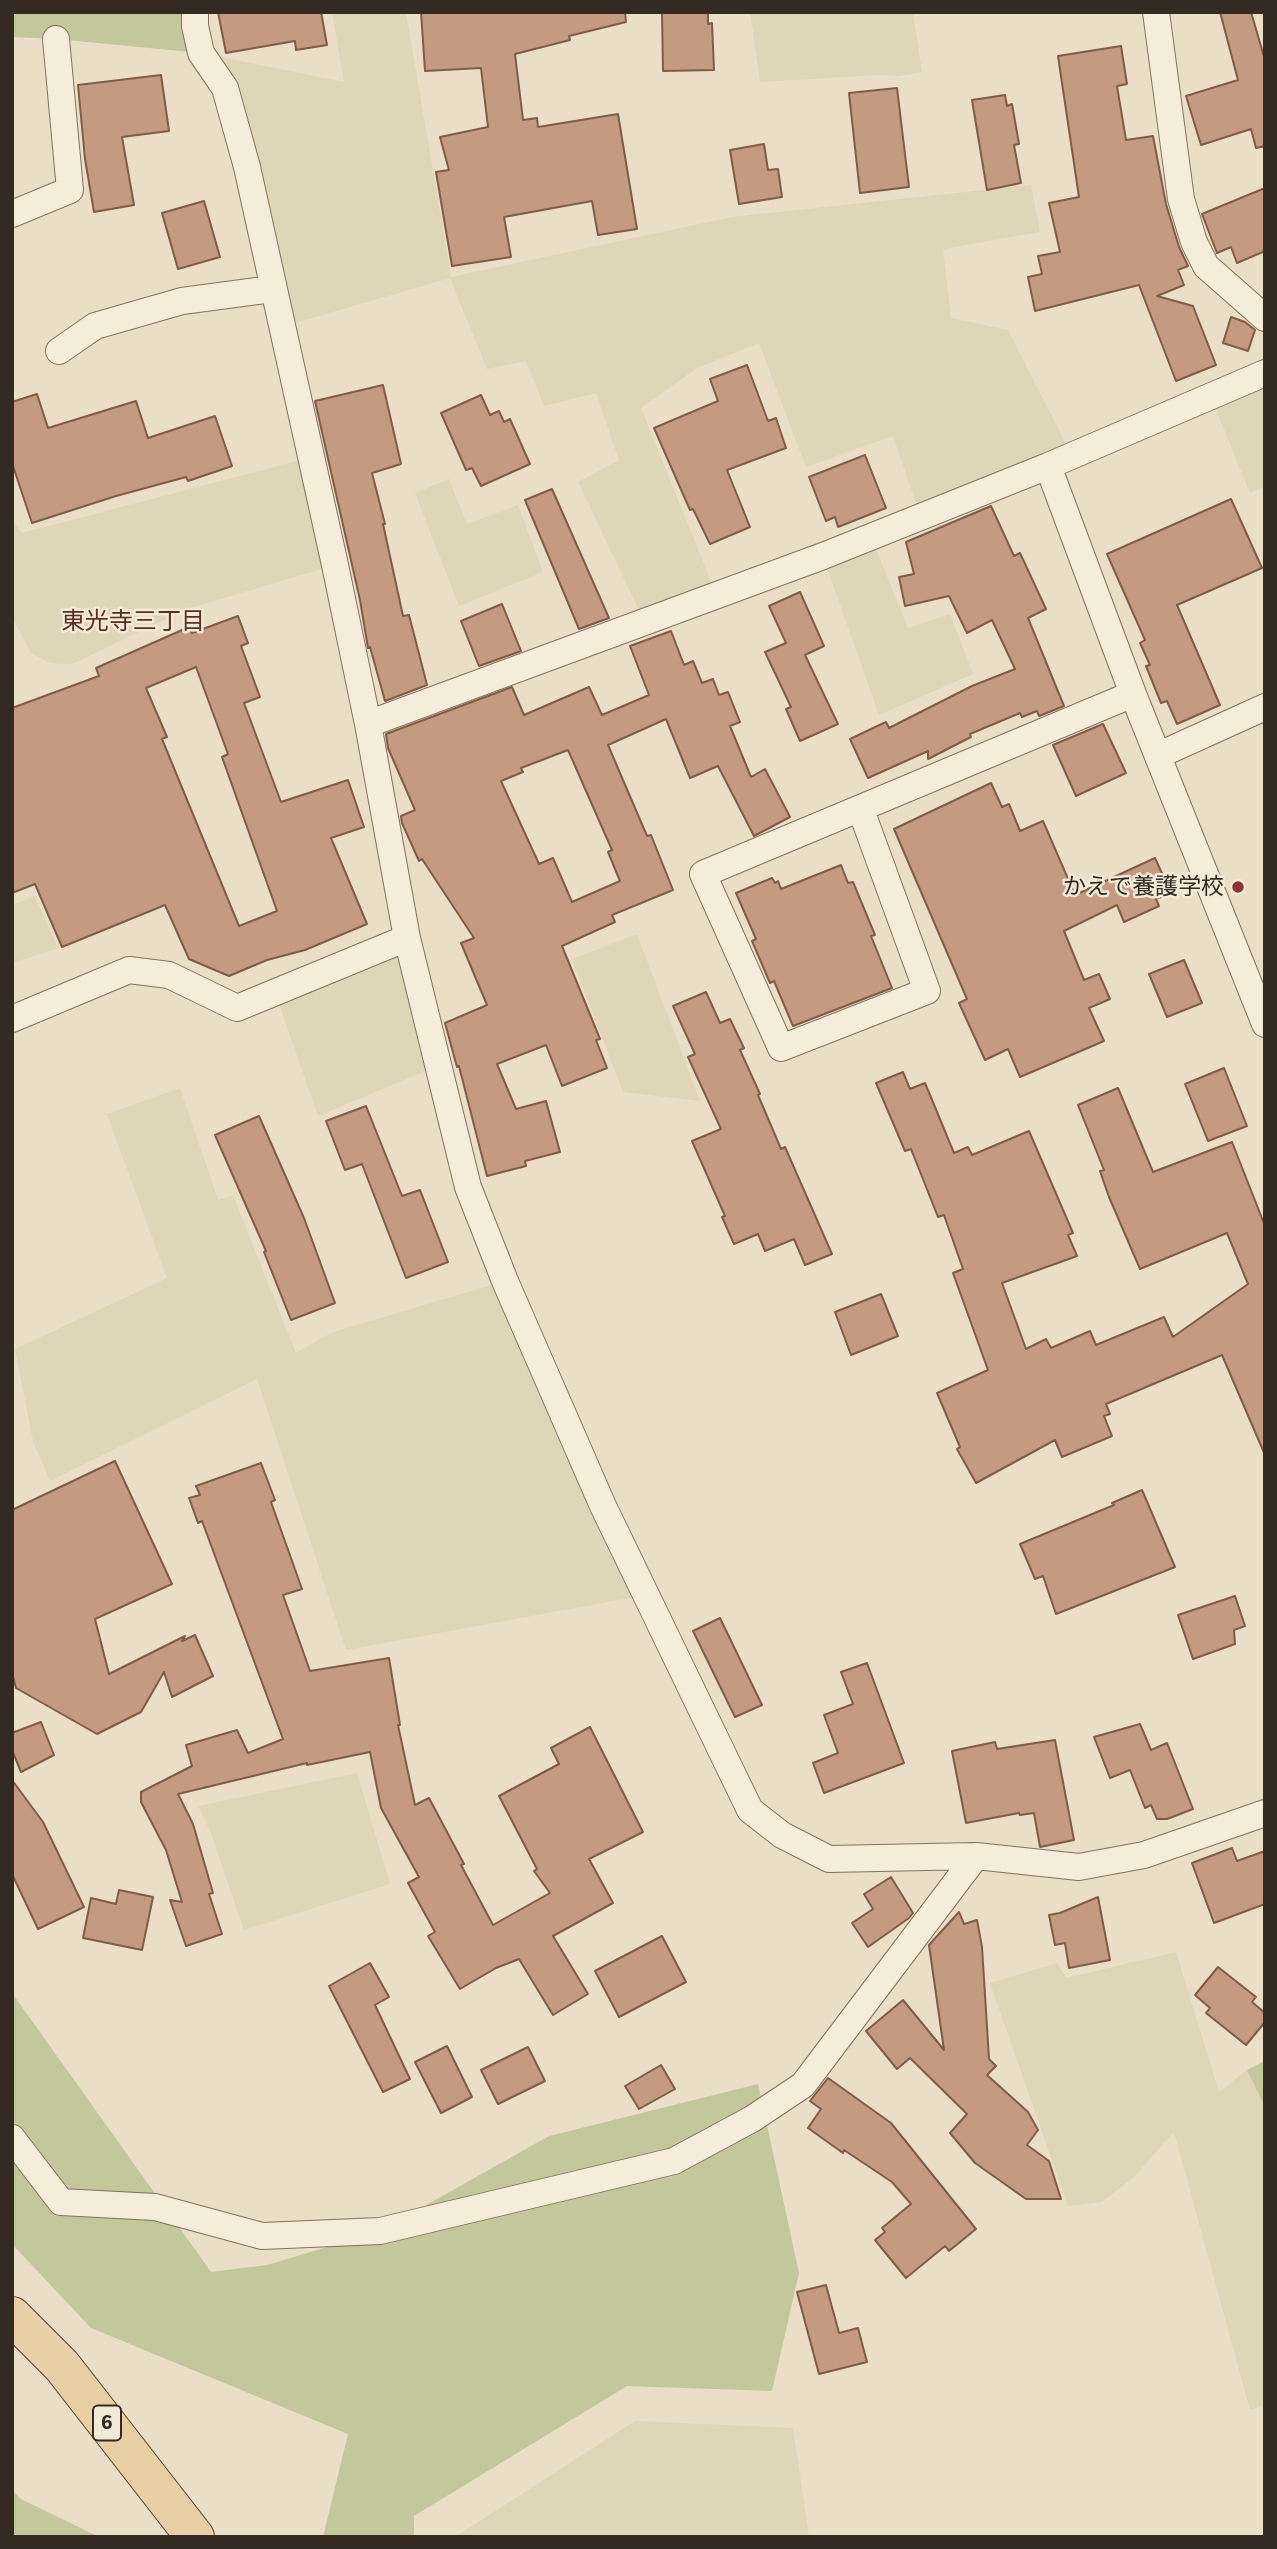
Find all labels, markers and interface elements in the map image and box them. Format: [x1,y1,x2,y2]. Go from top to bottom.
district label: 東光寺三丁目 [61,608,205,636]
place label: かえで養護学校 [1063,873,1224,901]
marker: かえで養護学校 [1230,879,1246,895]
road number: 6 [93,2406,121,2440]

